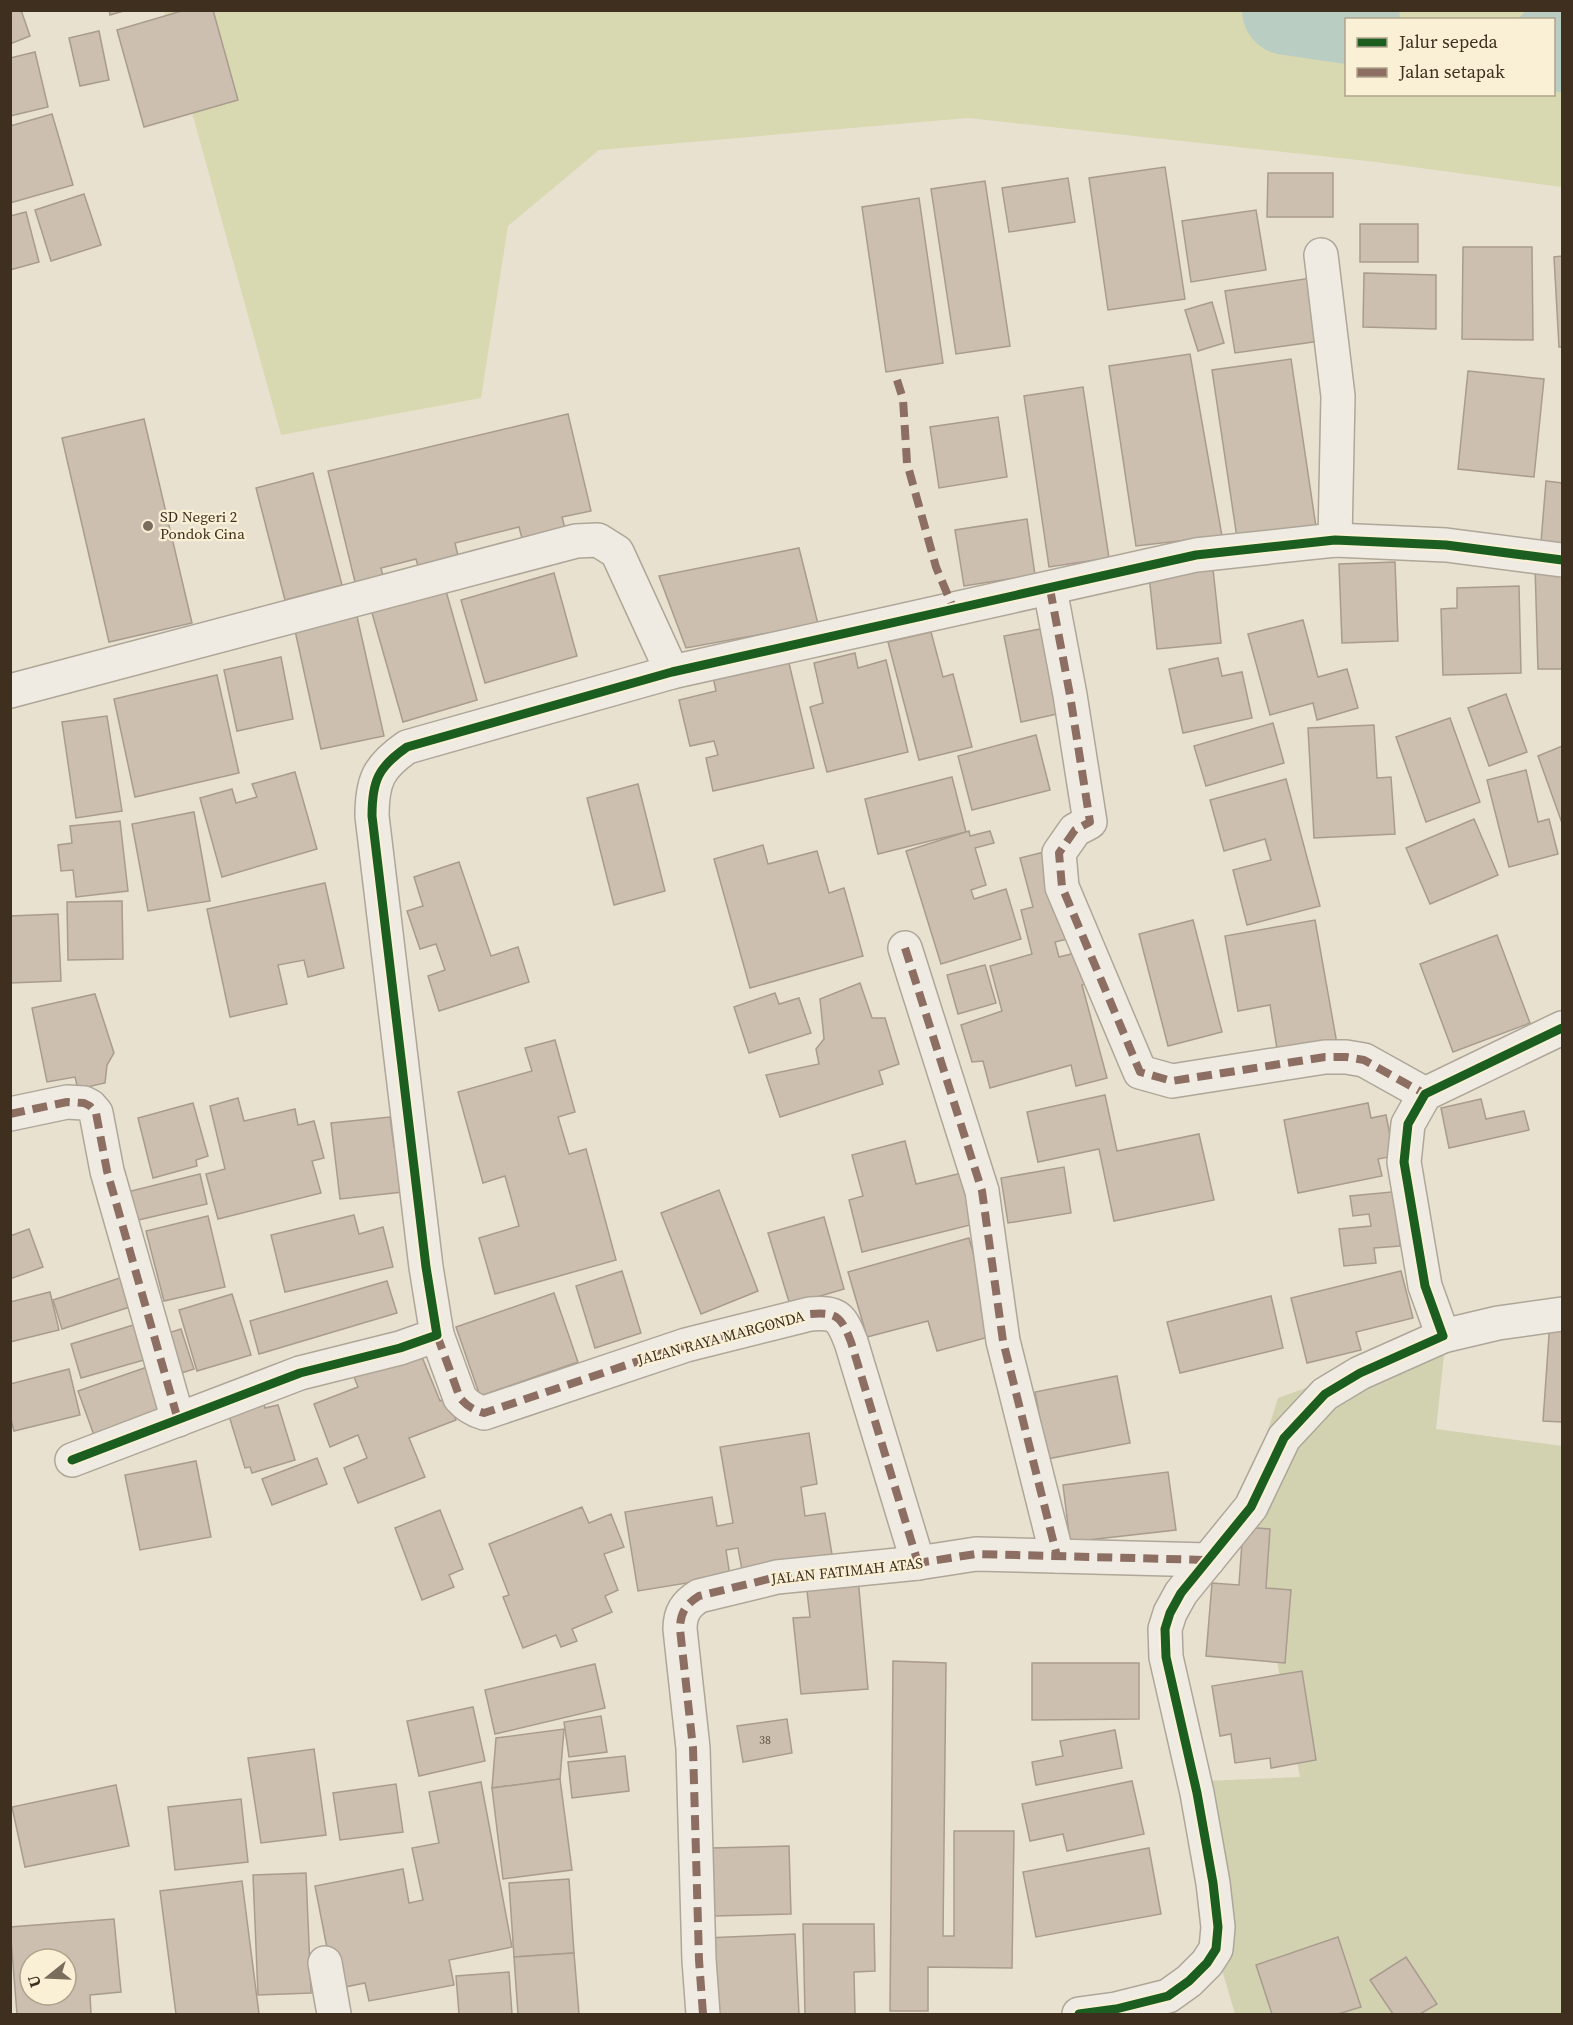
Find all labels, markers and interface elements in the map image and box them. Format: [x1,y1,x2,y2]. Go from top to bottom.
legend [1345,18,1555,96]
text: Jalur sepeda [1398,29,1498,54]
text: Jalan setapak [1398,59,1505,84]
place label: SD Negeri 2 Pondok Cina [160,506,245,544]
marker: SD Negeri 2 Pondok Cina [141,519,155,533]
street label: JALAN RAYA MARGONDA [634,1305,807,1370]
street label: JALAN FATIMAH ATAS [769,1552,924,1589]
house number: 38 [759,1732,771,1748]
north arrow [18,1947,78,2007]
text: U [21,1972,46,1991]

